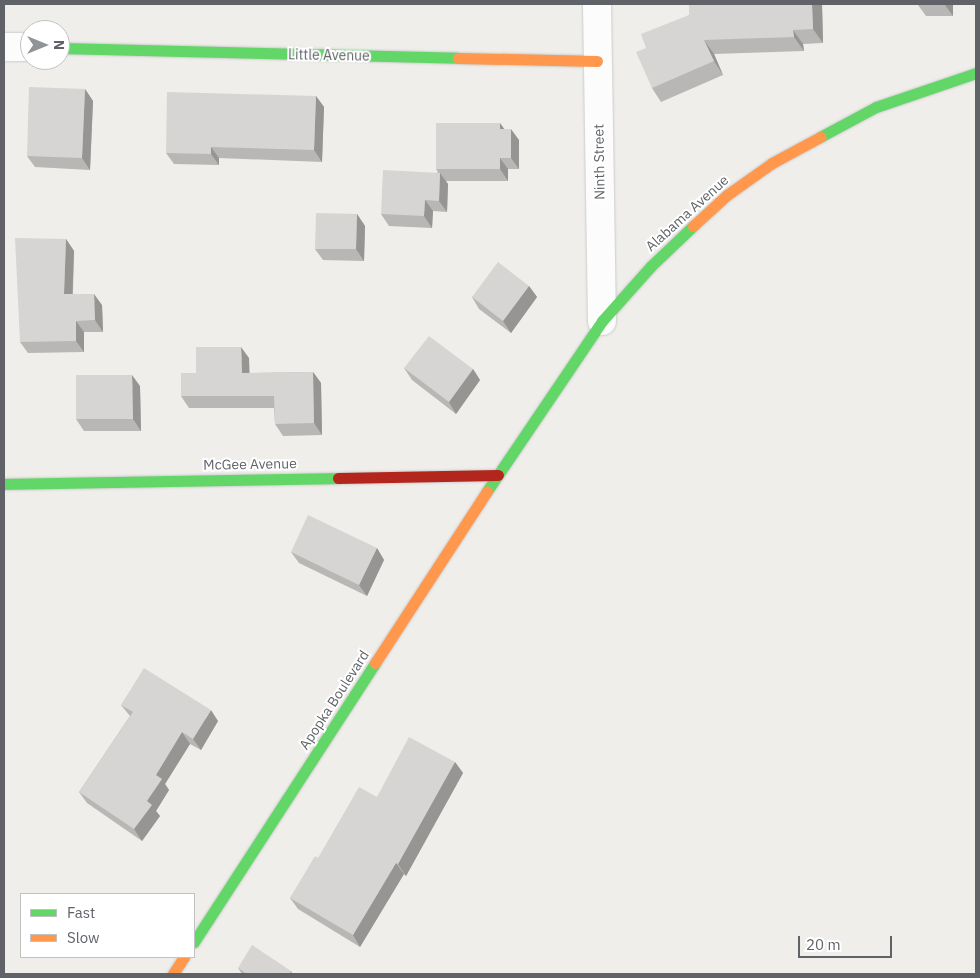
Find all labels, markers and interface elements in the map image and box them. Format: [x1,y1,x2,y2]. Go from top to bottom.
north arrow [20,20,70,70]
text: N [50,40,68,50]
street label: Little Avenue [288,46,370,64]
street label: Ninth Street [590,124,608,200]
street label: Alabama Avenue [642,171,732,255]
street label: McGee Avenue [203,455,297,473]
street label: Apopka Boulevard [296,647,372,753]
legend [20,893,195,958]
text: Fast [67,903,95,922]
scale bar [800,926,894,958]
text: Slow [67,928,100,947]
text: 20 m [806,935,841,954]

